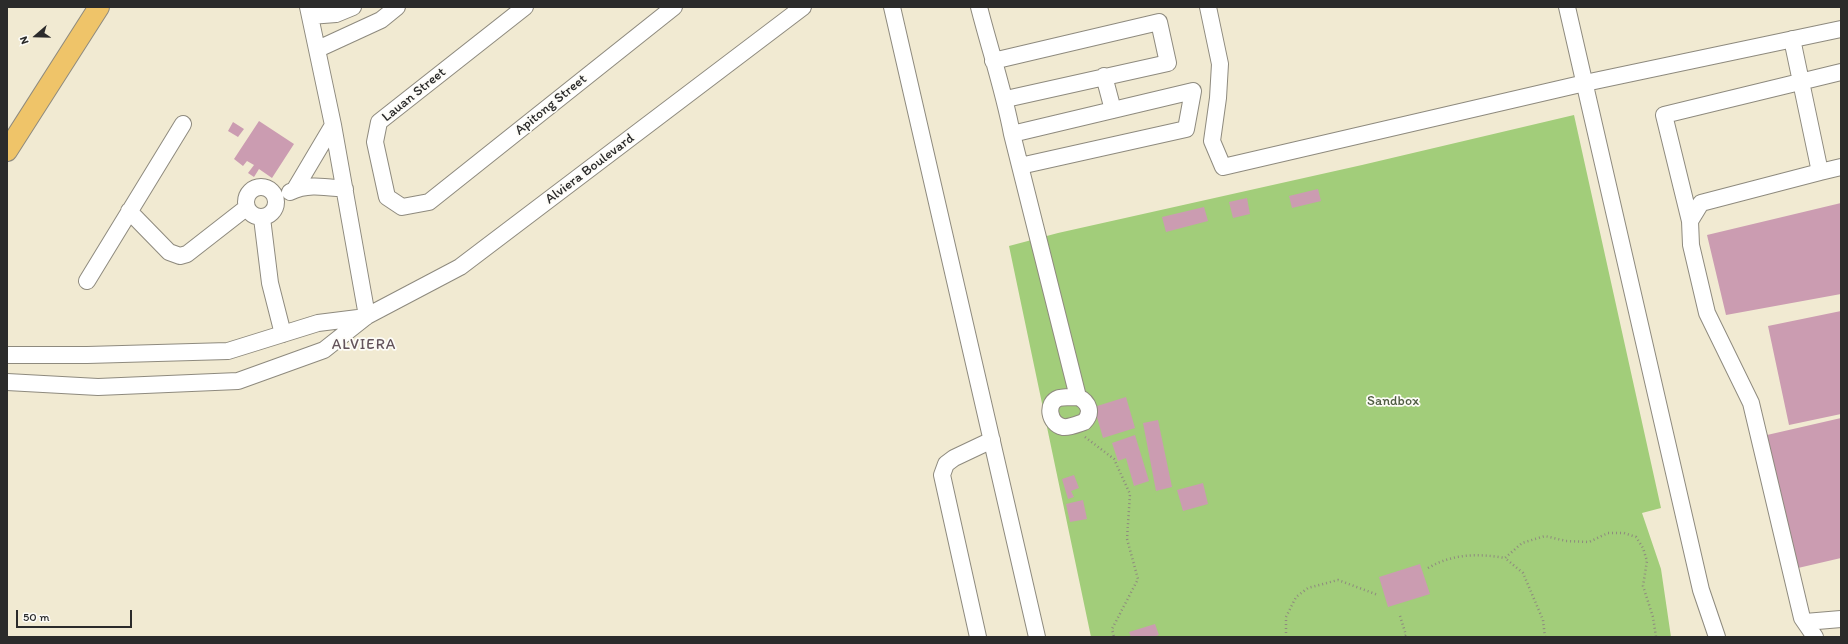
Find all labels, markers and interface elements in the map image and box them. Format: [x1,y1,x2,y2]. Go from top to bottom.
north arrow [16,16,56,56]
text: N [17,35,32,46]
street label: Lauan Street [379,64,449,126]
street label: Apitong Street [512,71,590,139]
street label: Alviera Boulevard [542,130,638,208]
district label: ALVIERA [332,336,396,354]
park label: Sandbox [1367,393,1419,409]
scale bar [18,602,134,628]
text: 50 m [23,610,49,624]

